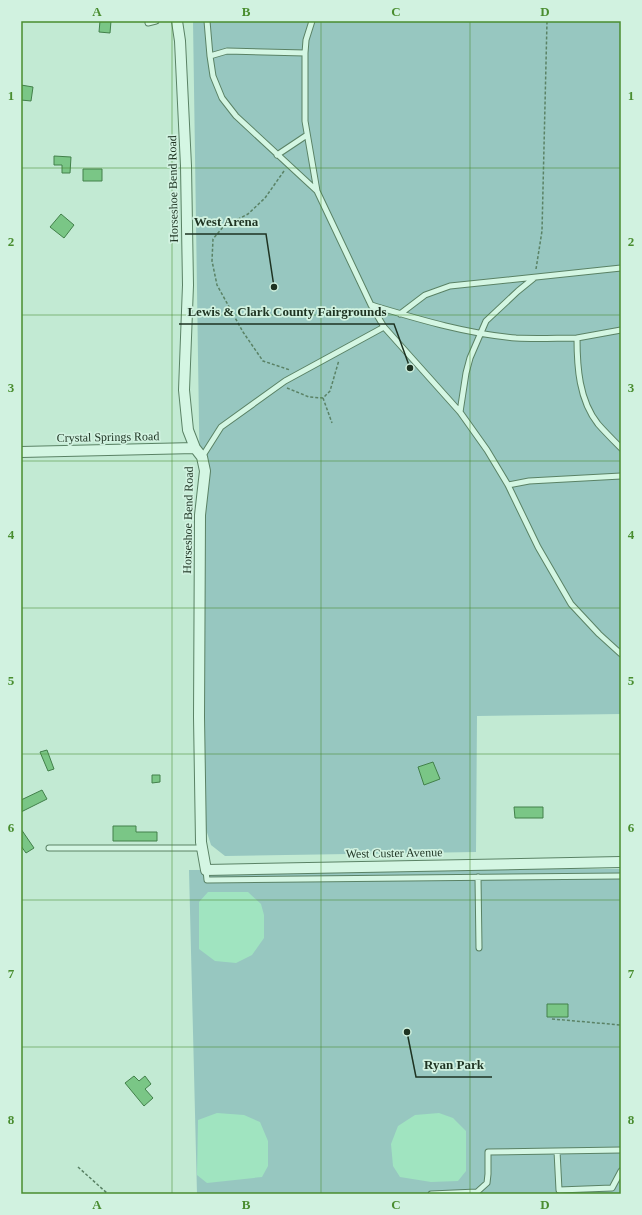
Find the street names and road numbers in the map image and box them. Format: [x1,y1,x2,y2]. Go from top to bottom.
street label: Horseshoe Bend Road [165,135,181,243]
street label: Crystal Springs Road [57,429,159,445]
street label: Horseshoe Bend Road [180,466,196,574]
street label: West Custer Avenue [345,845,443,861]

